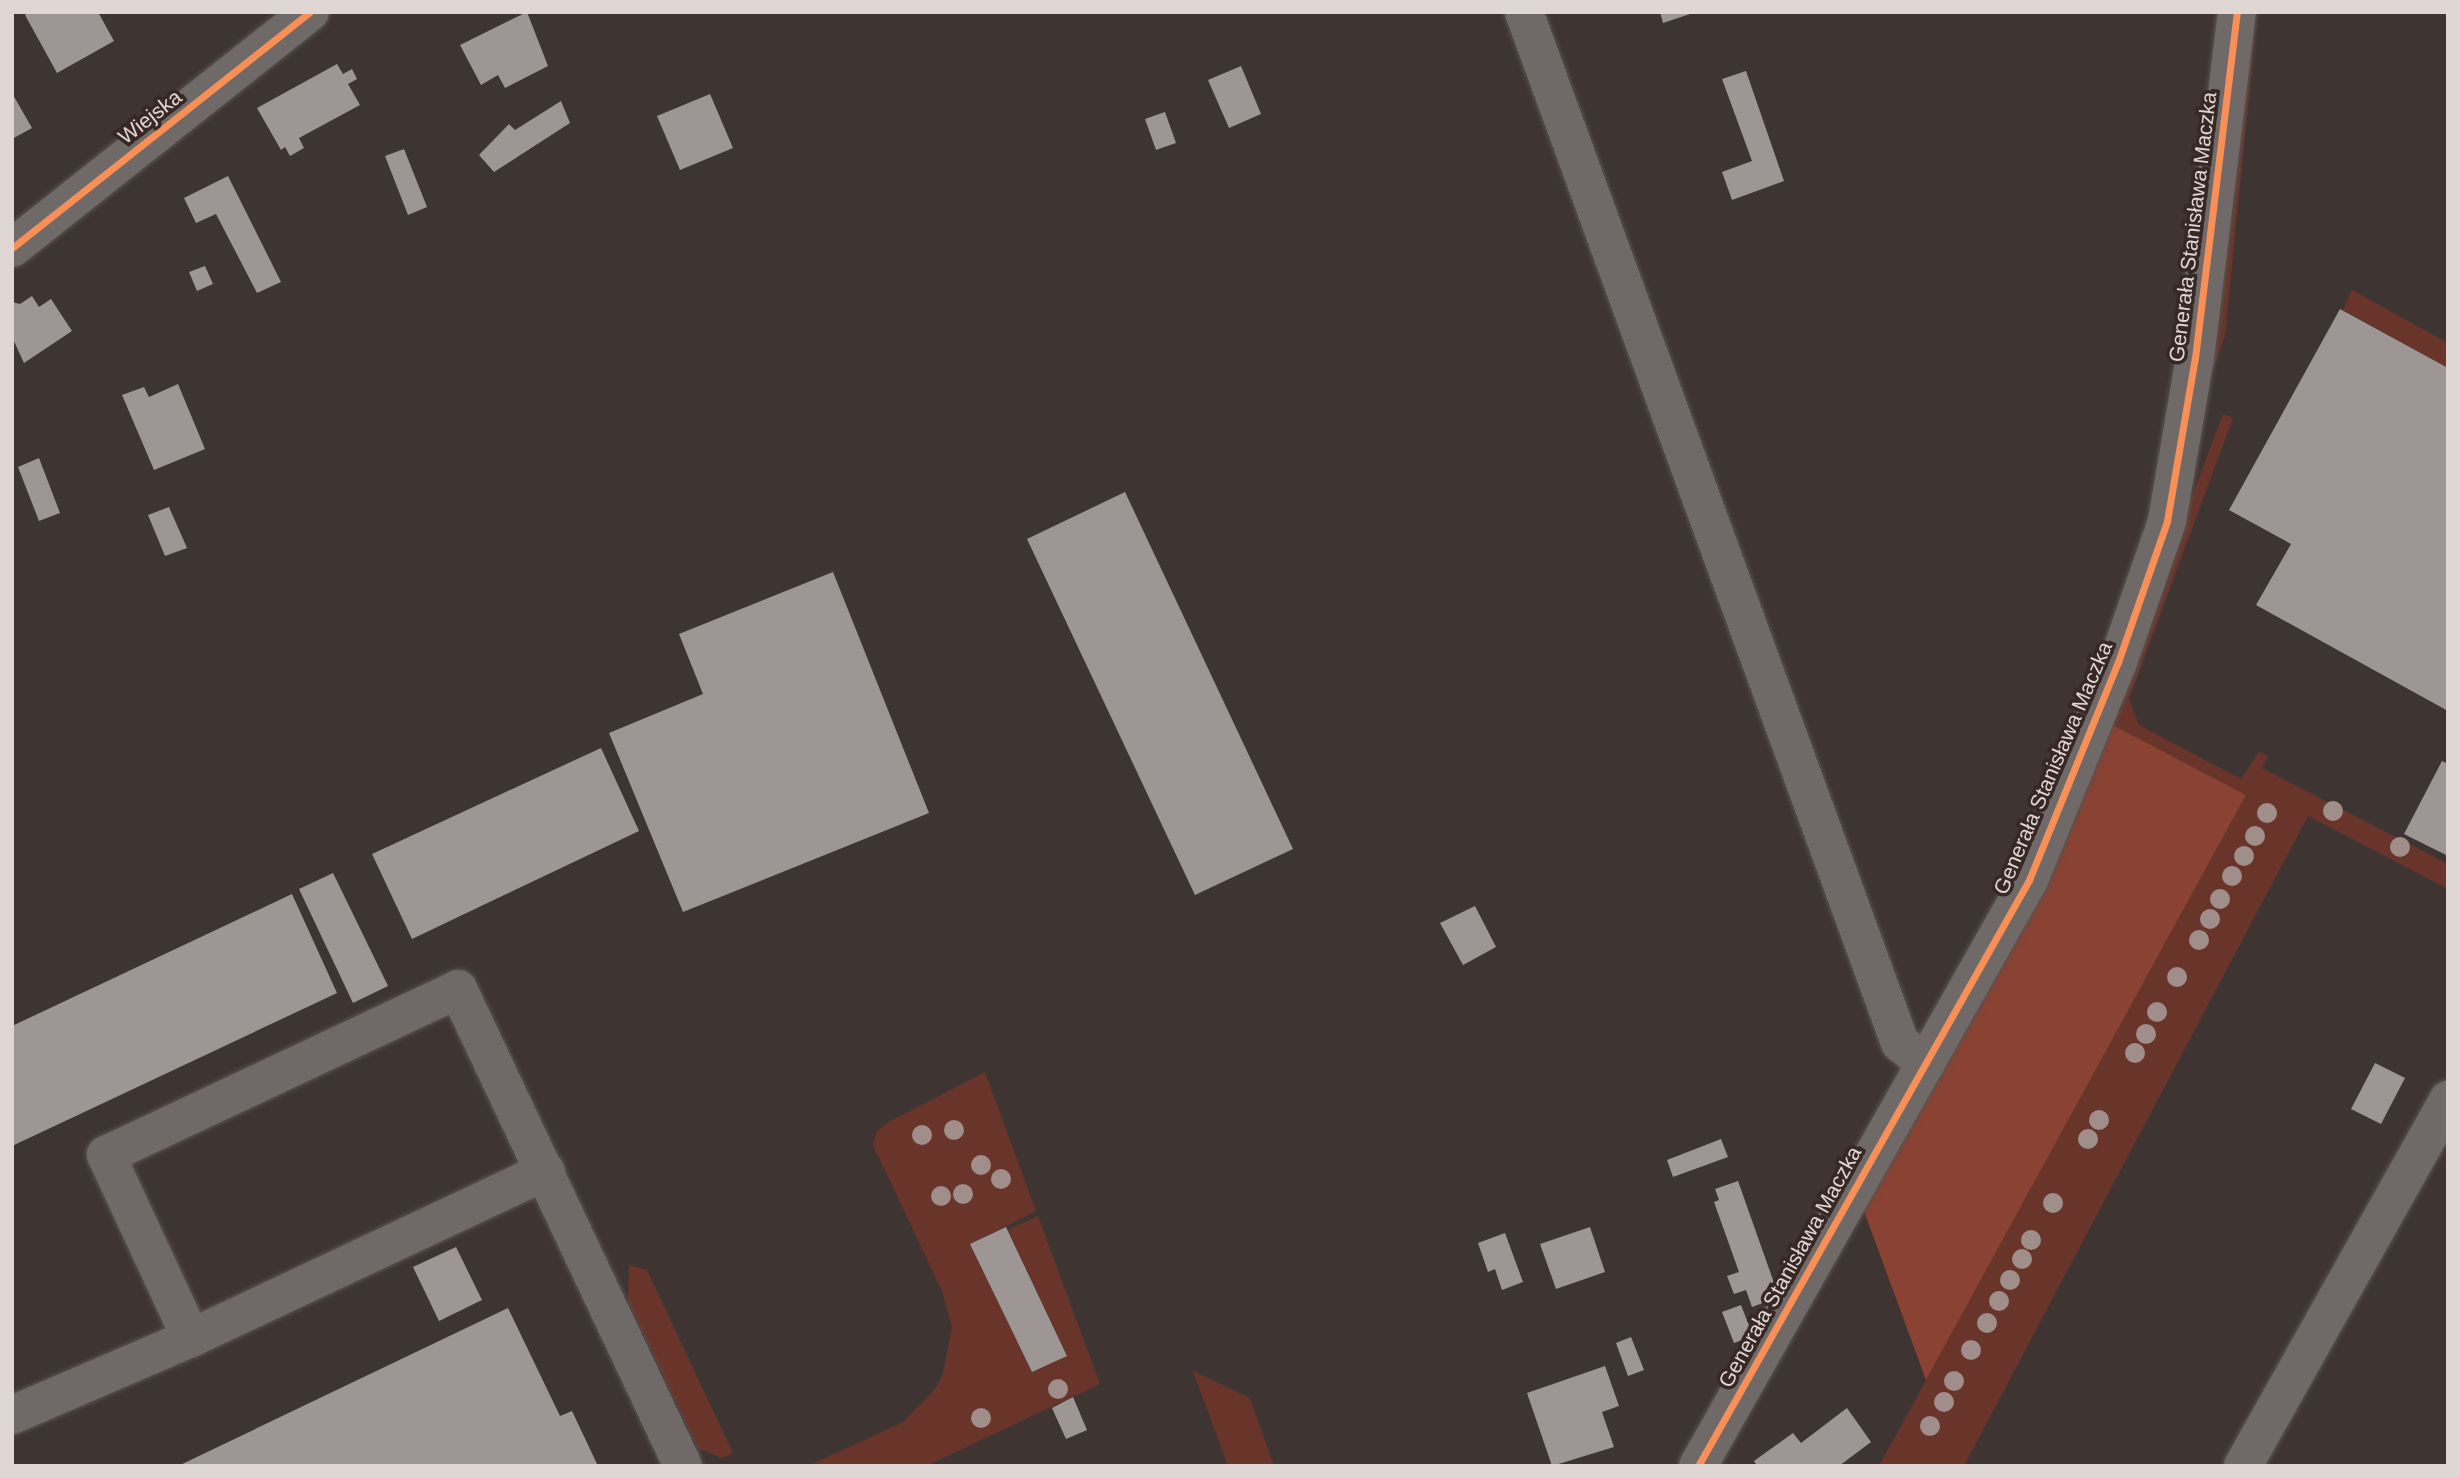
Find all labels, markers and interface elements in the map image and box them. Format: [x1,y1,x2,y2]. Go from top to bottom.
street label: Wiejska [113,84,187,150]
street label: Generała Stanisława Maczka [2164,90,2222,364]
street label: Generała Stanisława Maczka [1988,638,2118,898]
street label: Generała Stanisława Maczka [1713,1142,1867,1392]

